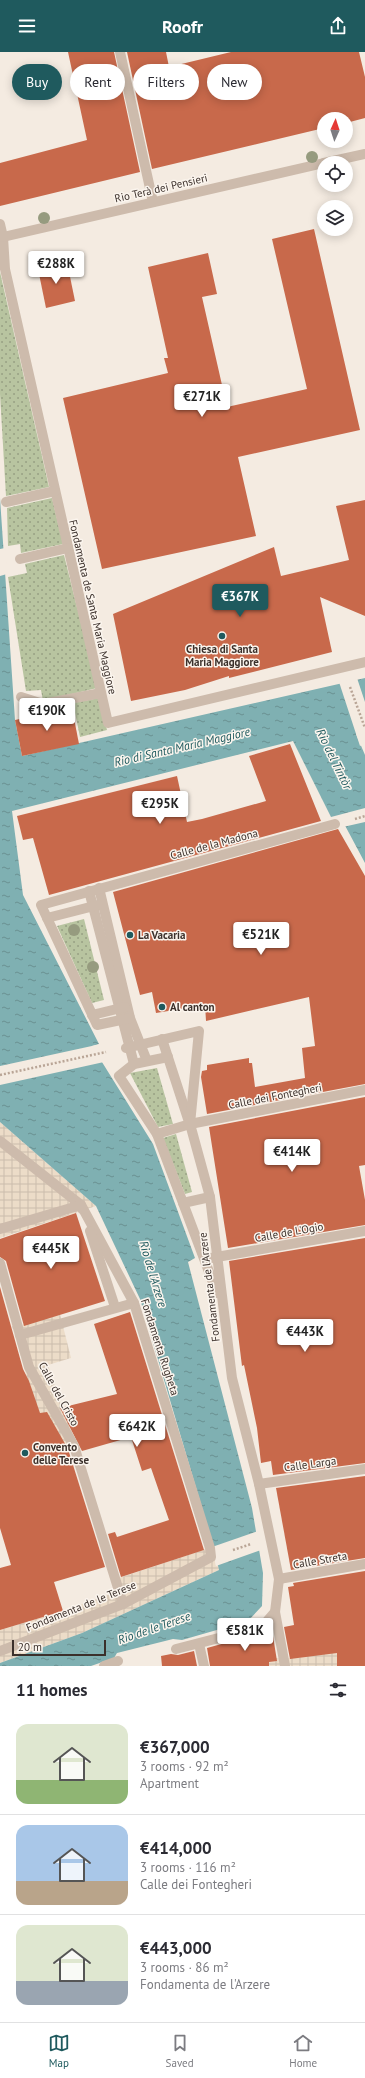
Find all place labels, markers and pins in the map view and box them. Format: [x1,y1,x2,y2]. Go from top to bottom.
pin: €288K [28,251,84,285]
pin: €271K [174,384,230,418]
pin: €367K [212,584,268,618]
marker: Chiesa di Santa Maria Maggiore [217,631,227,641]
place label: Chiesa di Santa Maria Maggiore [185,642,259,669]
pin: €190K [19,698,75,732]
pin: €295K [132,791,188,825]
pin: €521K [233,922,289,956]
place label: La Vacaria [138,928,186,942]
marker: La Vacaria [125,930,135,940]
place label: Al canton [170,1000,215,1014]
marker: Al canton [157,1002,167,1012]
pin: €414K [264,1139,320,1173]
pin: €445K [23,1236,79,1270]
pin: €443K [277,1319,333,1353]
pin: €642K [109,1414,165,1448]
place label: Convento delle Terese [33,1440,89,1467]
marker: Convento delle Terese [20,1448,30,1458]
pin: €581K [217,1618,273,1652]

